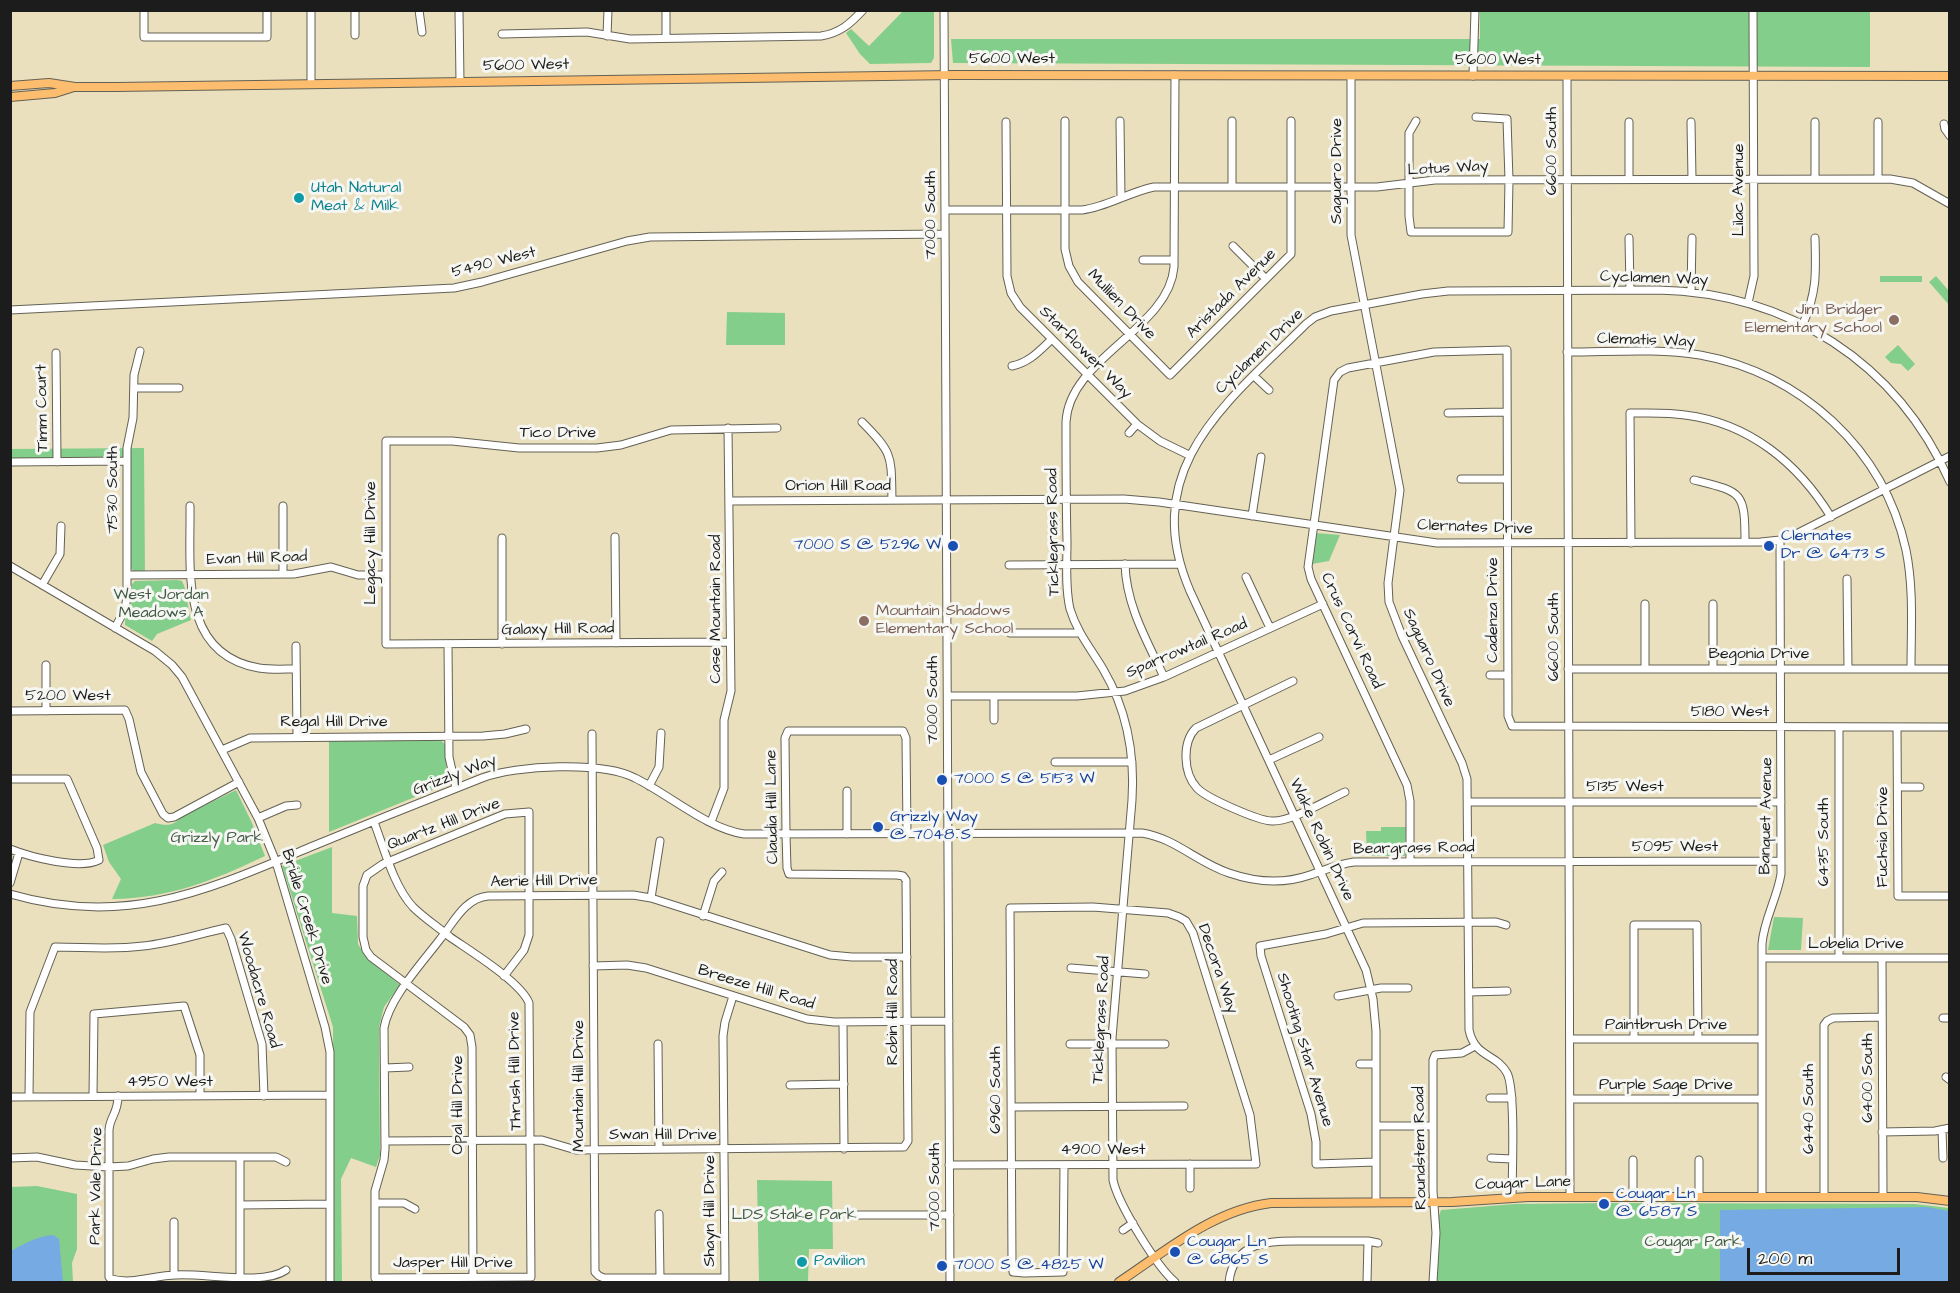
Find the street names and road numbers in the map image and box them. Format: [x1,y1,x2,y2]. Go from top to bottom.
street label: 5600 West [969,50,1055,70]
street label: 5600 West [1455,51,1541,71]
street label: 5600 West [483,56,569,76]
street label: 6600 South [1543,107,1563,195]
street label: Saguaro Drive [1328,118,1348,224]
street label: Lilac Avenue [1730,144,1750,236]
street label: Lotus Way [1407,157,1489,181]
street label: 7000 South [922,171,942,259]
street label: 5490 West [450,243,538,283]
street label: Aristada Avenue [1183,245,1281,343]
street label: Mullien Drive [1083,266,1159,344]
street label: Cyclamen Way [1600,268,1708,290]
street label: Starflower Way [1035,303,1135,403]
street label: Cyclamen Drive [1212,305,1308,399]
street label: Clematis Way [1596,330,1696,352]
street label: Timm Court [33,364,53,452]
street label: Tico Drive [520,424,596,444]
street label: 7530 South [104,446,124,534]
street label: Ticklegrass Road [1043,468,1065,596]
street label: Orion Hill Road [785,477,891,497]
street label: Legacy Hill Drive [362,481,382,605]
street label: Clernates Drive [1417,516,1533,540]
street label: Case Mountain Road [707,534,727,684]
street label: Evan Hill Road [206,548,308,570]
street label: Cadenza Drive [1484,557,1504,663]
street label: Crus Corvi Road [1316,570,1386,692]
street label: 6600 South [1545,593,1565,681]
street label: Saguaro Drive [1398,606,1458,710]
street label: Sparrowtail Road [1124,615,1250,683]
street label: Galaxy Hill Road [501,619,615,641]
street label: Begonia Drive [1709,645,1809,665]
street label: 7000 South [924,656,944,744]
street label: 5200 West [25,687,111,707]
street label: 5180 West [1691,703,1769,723]
street label: Regal Hill Drive [280,713,388,733]
street label: Claudia Hill Lane [762,749,784,865]
street label: Grizzly Way [411,751,499,801]
street label: Banquet Avenue [1756,757,1778,875]
street label: Wake Robin Drive [1284,776,1358,904]
street label: 5135 West [1586,778,1664,798]
street label: Fuchsia Drive [1874,787,1894,887]
street label: Quartz Hill Drive [385,795,503,855]
street label: 6435 South [1815,798,1835,886]
street label: Beargrass Road [1353,838,1475,860]
street label: 5095 West [1632,838,1718,858]
street label: Bridle Creek Drive [276,847,336,987]
street label: Aerie Hill Drive [490,871,598,893]
street label: Decora Way [1193,922,1241,1016]
street label: Woodacre Road [232,930,284,1050]
street label: Lobelia Drive [1808,935,1904,955]
street label: Ticklegrass Road [1089,956,1115,1084]
street label: Robin Hill Road [884,959,904,1065]
street label: Breeze Hill Road [695,961,817,1015]
street label: Shooting Star Avenue [1271,971,1337,1129]
street label: Thrush Hill Drive [505,1011,527,1131]
street label: Paintbrush Drive [1605,1016,1727,1036]
street label: Mountain Hill Drive [570,1020,590,1152]
street label: 6400 South [1859,1033,1879,1123]
street label: 6960 South [987,1046,1007,1134]
street label: Opal Hill Drive [449,1056,469,1154]
street label: 6440 South [1800,1064,1820,1154]
street label: 4950 West [127,1073,213,1093]
street label: Purple Sage Drive [1599,1076,1733,1096]
street label: Roundstem Road [1410,1086,1432,1210]
street label: Swan Hill Drive [609,1126,717,1146]
street label: Park Vale Drive [86,1127,108,1245]
street label: 4900 West [1061,1141,1145,1161]
street label: 7000 South [926,1143,946,1231]
street label: Shayn Hill Drive [701,1155,721,1267]
street label: Cougar Lane [1475,1173,1571,1195]
street label: Jasper Hill Drive [393,1254,513,1274]

